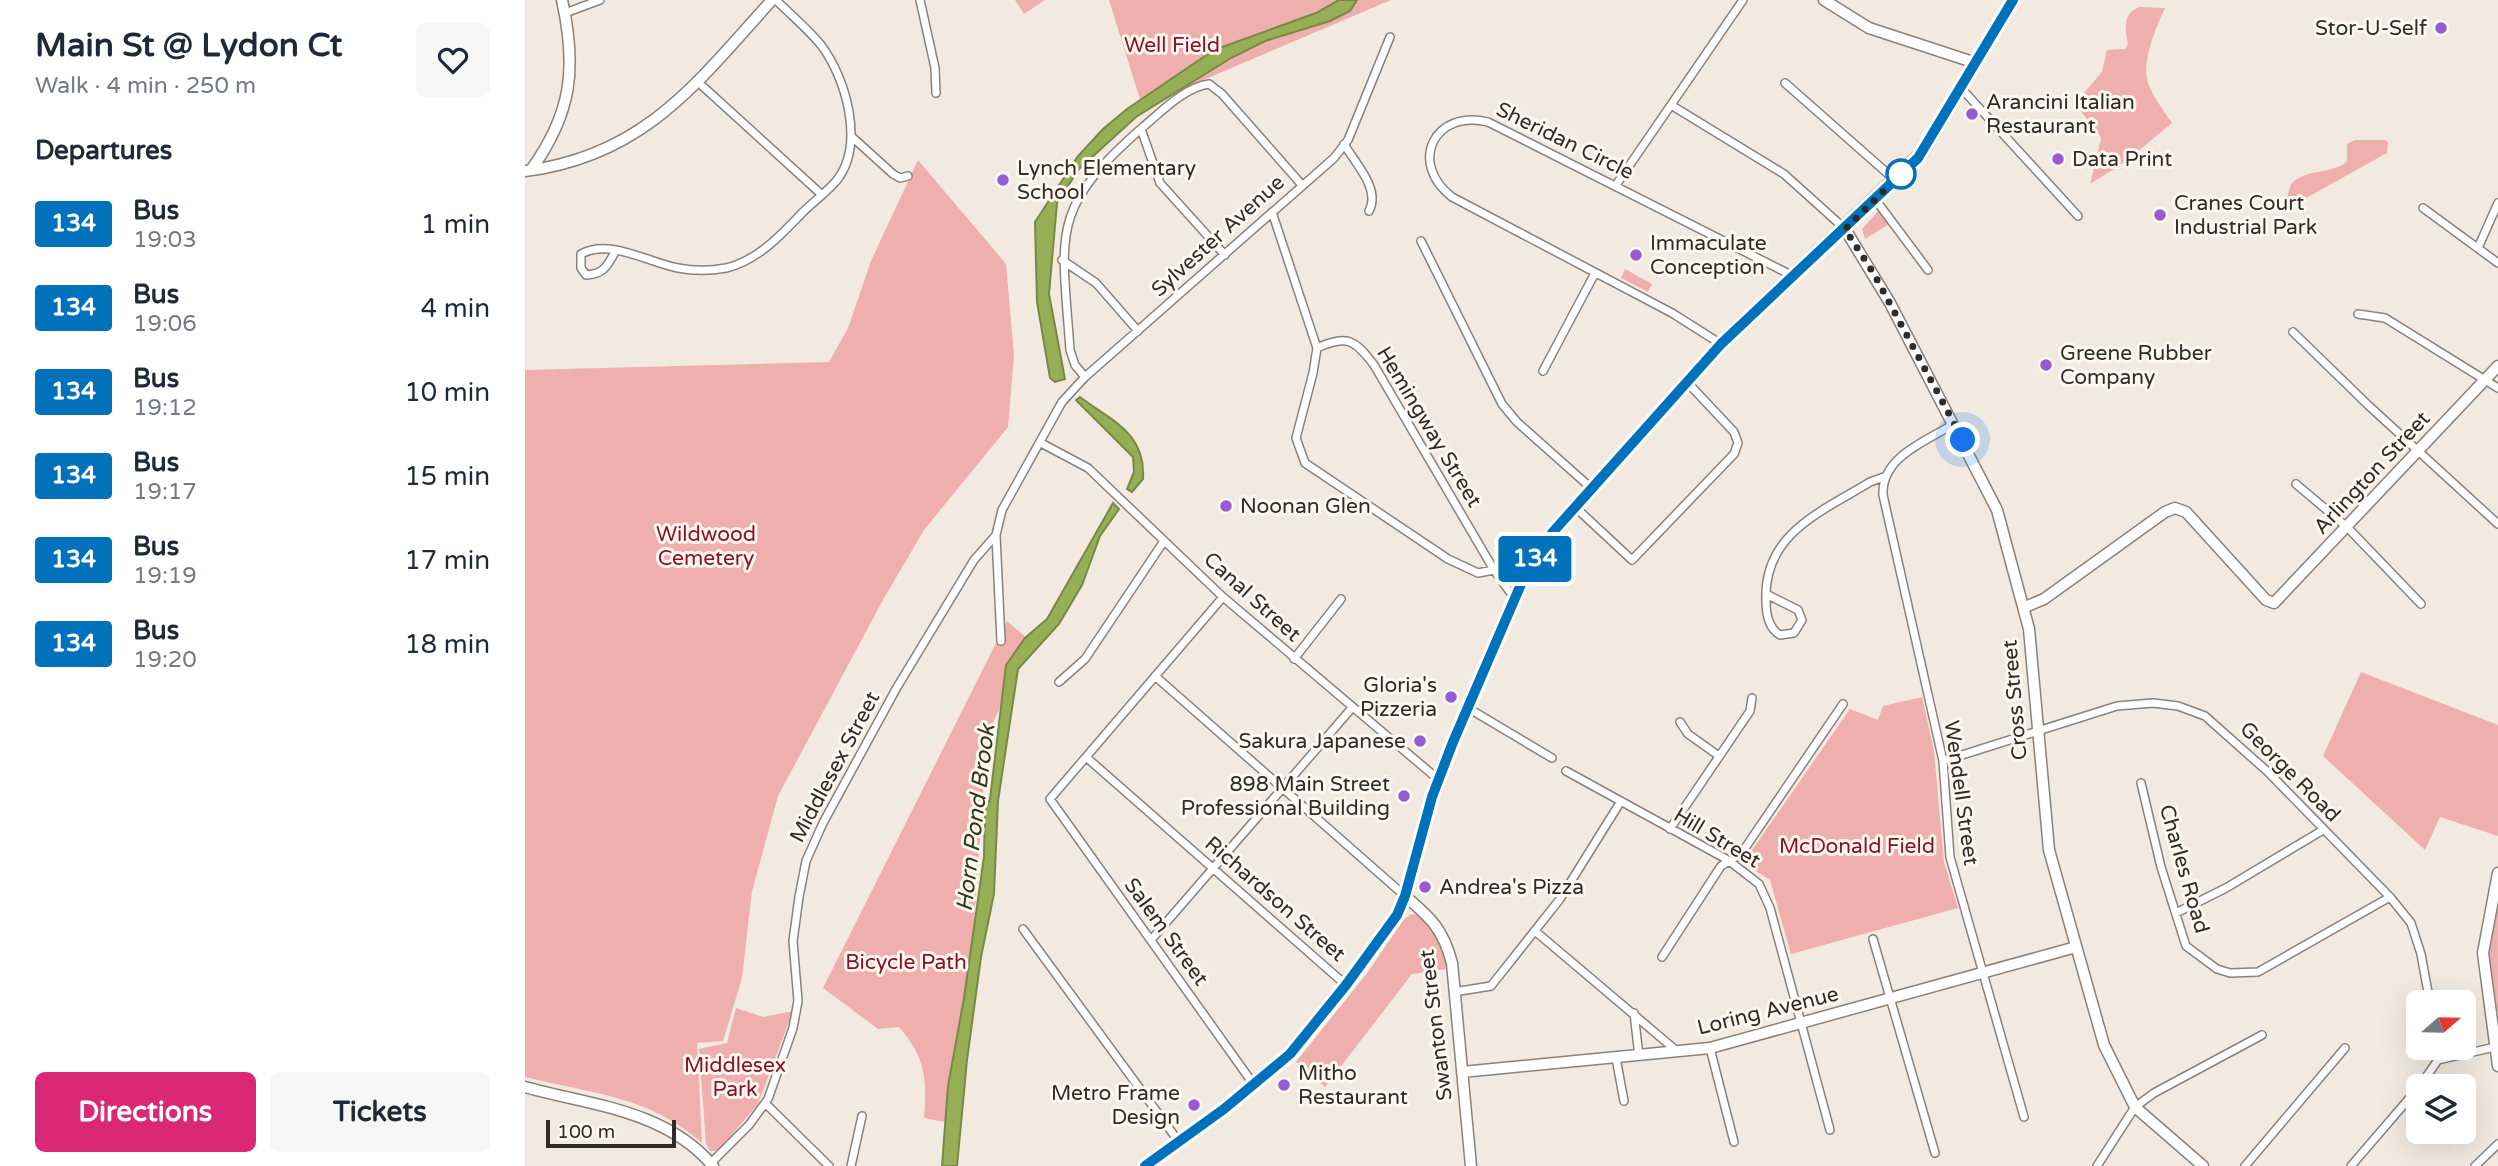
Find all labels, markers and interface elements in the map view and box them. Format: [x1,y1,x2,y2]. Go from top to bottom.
place label: Stor-U-Self [2315,16,2427,41]
marker: Stor-U-Self [2433,20,2449,36]
button: heart [416,23,490,97]
text: Main St @ Lydon Ct [35,26,342,65]
park label: Well Field [1124,33,1220,58]
text: Walk · 4 min · 250 m [35,72,256,100]
place label: Arancini Italian Restaurant [1986,90,2135,139]
street label: Sheridan Circle [1492,97,1638,185]
marker: Arancini Italian Restaurant [1964,106,1980,122]
text: Departures [35,135,172,166]
place label: Data Print [2072,147,2172,172]
marker: Data Print [2050,151,2066,167]
place label: Lynch Elementary School [1017,156,1196,205]
unlabelled marker [1886,159,1916,189]
street label: Sylvester Avenue [1146,170,1290,302]
marker: Lynch Elementary School [995,172,1011,188]
place label: Cranes Court Industrial Park [2174,191,2317,240]
text: Bus [133,195,179,226]
marker: Cranes Court Industrial Park [2152,207,2168,223]
text: 134 [51,209,96,238]
text: 1 min [421,209,490,240]
text: 19:03 [133,226,197,254]
place label: Immaculate Conception [1650,231,1767,280]
marker: Immaculate Conception [1628,247,1644,263]
text: Bus [133,279,179,310]
text: 134 [51,293,96,322]
text: 4 min [421,293,490,324]
text: 19:06 [133,310,197,338]
place label: Greene Rubber Company [2060,341,2212,390]
street label: Hemingway Street [1371,342,1487,512]
marker: Greene Rubber Company [2038,357,2054,373]
text: Bus [133,363,179,394]
text: 134 [51,377,96,406]
text: 10 min [404,377,490,408]
text: 19:12 [133,394,197,422]
street label: Arlington Street [2309,406,2435,540]
your location [1945,422,1980,457]
text: Bus [133,447,179,478]
text: 134 [51,461,96,490]
text: 15 min [404,461,490,492]
text: 19:17 [133,478,197,506]
place label: Noonan Glen [1240,494,1371,519]
marker: Noonan Glen [1218,498,1234,514]
park label: Wildwood Cemetery [656,522,756,571]
text: Bus [133,531,179,562]
line badge: 134 [1495,536,1575,582]
text: 134 [1512,544,1558,573]
text: 134 [51,545,96,574]
text: 17 min [404,545,490,576]
street label: Canal Street [1198,547,1306,647]
text: 19:19 [133,562,197,590]
text: Bus [133,615,179,646]
text: 134 [51,629,96,658]
text: 18 min [404,629,490,660]
street label: Cross Street [1997,639,2033,761]
text: 19:20 [133,646,197,674]
place label: Gloria's Pizzeria [1360,673,1437,722]
street label: Middlesex Street [785,687,885,847]
marker: Gloria's Pizzeria [1443,689,1459,705]
street label: George Road [2235,717,2345,827]
street label: Wendell Street [1938,719,1984,867]
water label: Horn Pond Brook [951,721,1002,913]
place label: Sakura Japanese [1238,729,1406,754]
marker: Sakura Japanese [1412,733,1428,749]
place label: 898 Main Street Professional Building [1181,772,1390,821]
marker: 898 Main Street Professional Building [1396,788,1412,804]
street label: Hill Street [1669,802,1765,874]
street label: Charles Road [2154,802,2214,936]
street label: Richardson Street [1200,831,1350,967]
park label: McDonald Field [1779,834,1935,859]
street label: Salem Street [1119,873,1213,991]
place label: Andrea's Pizza [1439,875,1584,900]
marker: Andrea's Pizza [1417,879,1433,895]
street label: Swanton Street [1414,948,1458,1102]
park label: Bicycle Path [845,950,967,975]
street label: Loring Avenue [1695,981,1841,1041]
north arrow [2406,990,2476,1060]
map controls [2406,990,2476,1144]
park label: Middlesex Park [684,1053,786,1102]
place label: Mitho Restaurant [1298,1061,1408,1110]
button: Directions [35,1072,256,1152]
button: Tickets [270,1072,490,1152]
button: layers [2406,1074,2476,1144]
marker: Mitho Restaurant [1276,1077,1292,1093]
place label: Metro Frame Design [1051,1081,1180,1130]
marker: Metro Frame Design [1186,1097,1202,1113]
scale bar [546,1117,675,1149]
text: 100 m [557,1121,615,1143]

